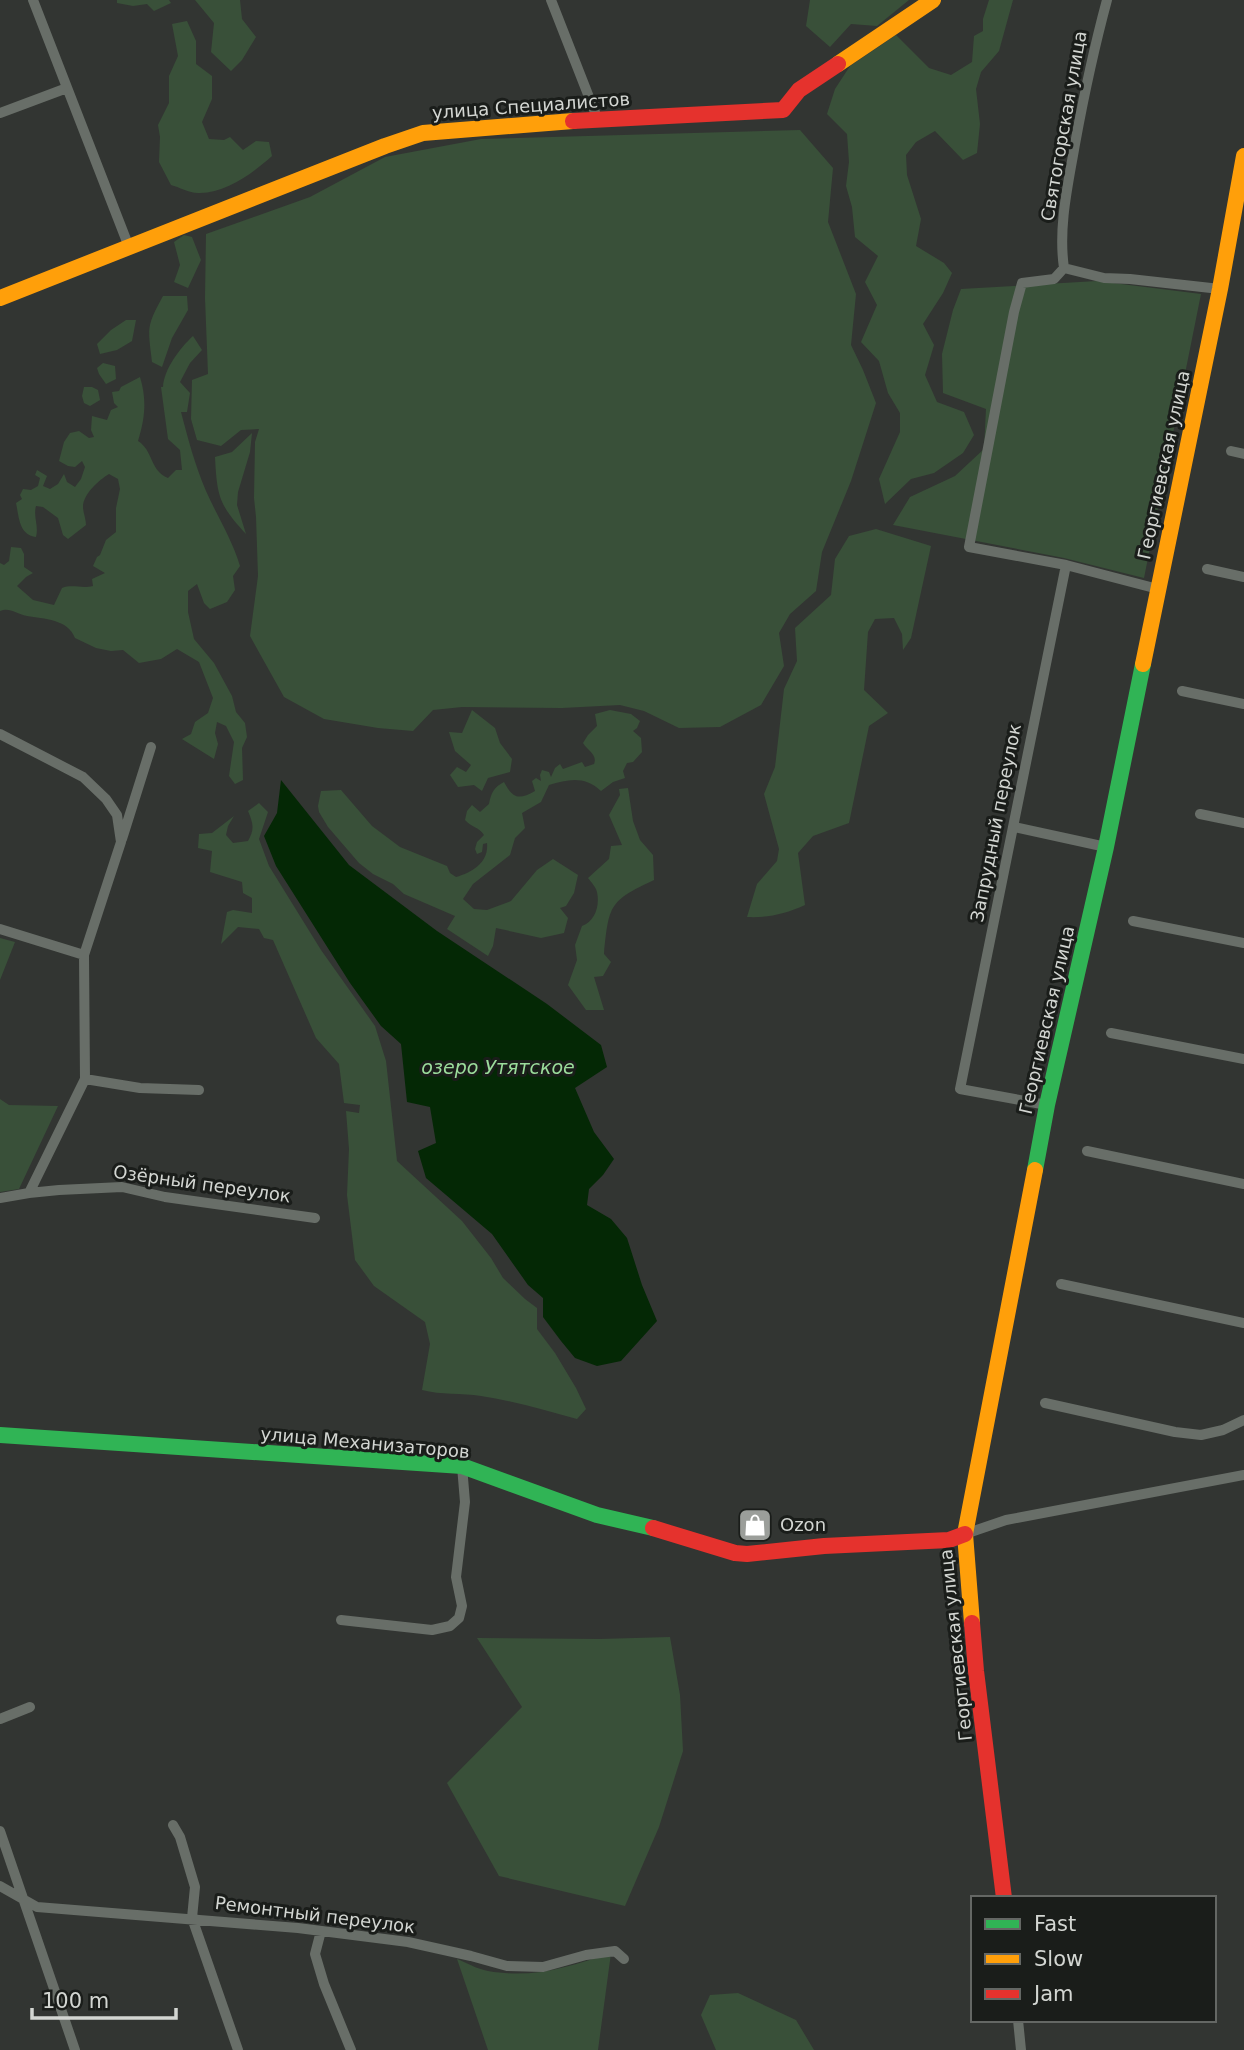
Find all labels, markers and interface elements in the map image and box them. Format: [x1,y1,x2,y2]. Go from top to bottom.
street label: Святогорская улица [1036,29,1091,223]
street label: улица Специалистов [431,88,631,123]
street label: Георгиевская улица [1133,368,1194,561]
street label: Запрудный переулок [966,722,1025,924]
street label: Георгиевская улица [1015,924,1078,1116]
water label: озеро Утятское [421,1056,575,1078]
street label: Озёрный переулок [112,1161,292,1206]
street label: улица Механизаторов [260,1423,470,1462]
shop icon: Ozon [736,1506,774,1544]
place label: Ozon [780,1514,826,1535]
street label: Георгиевская улица [935,1548,976,1742]
street label: Ремонтный переулок [214,1892,416,1937]
legend [971,1896,1216,2022]
text: Fast [1034,1912,1076,1936]
text: Slow [1034,1947,1083,1971]
scale bar [32,1976,175,2020]
text: Jam [1032,1982,1074,2006]
text: 100 m [42,1989,109,2013]

